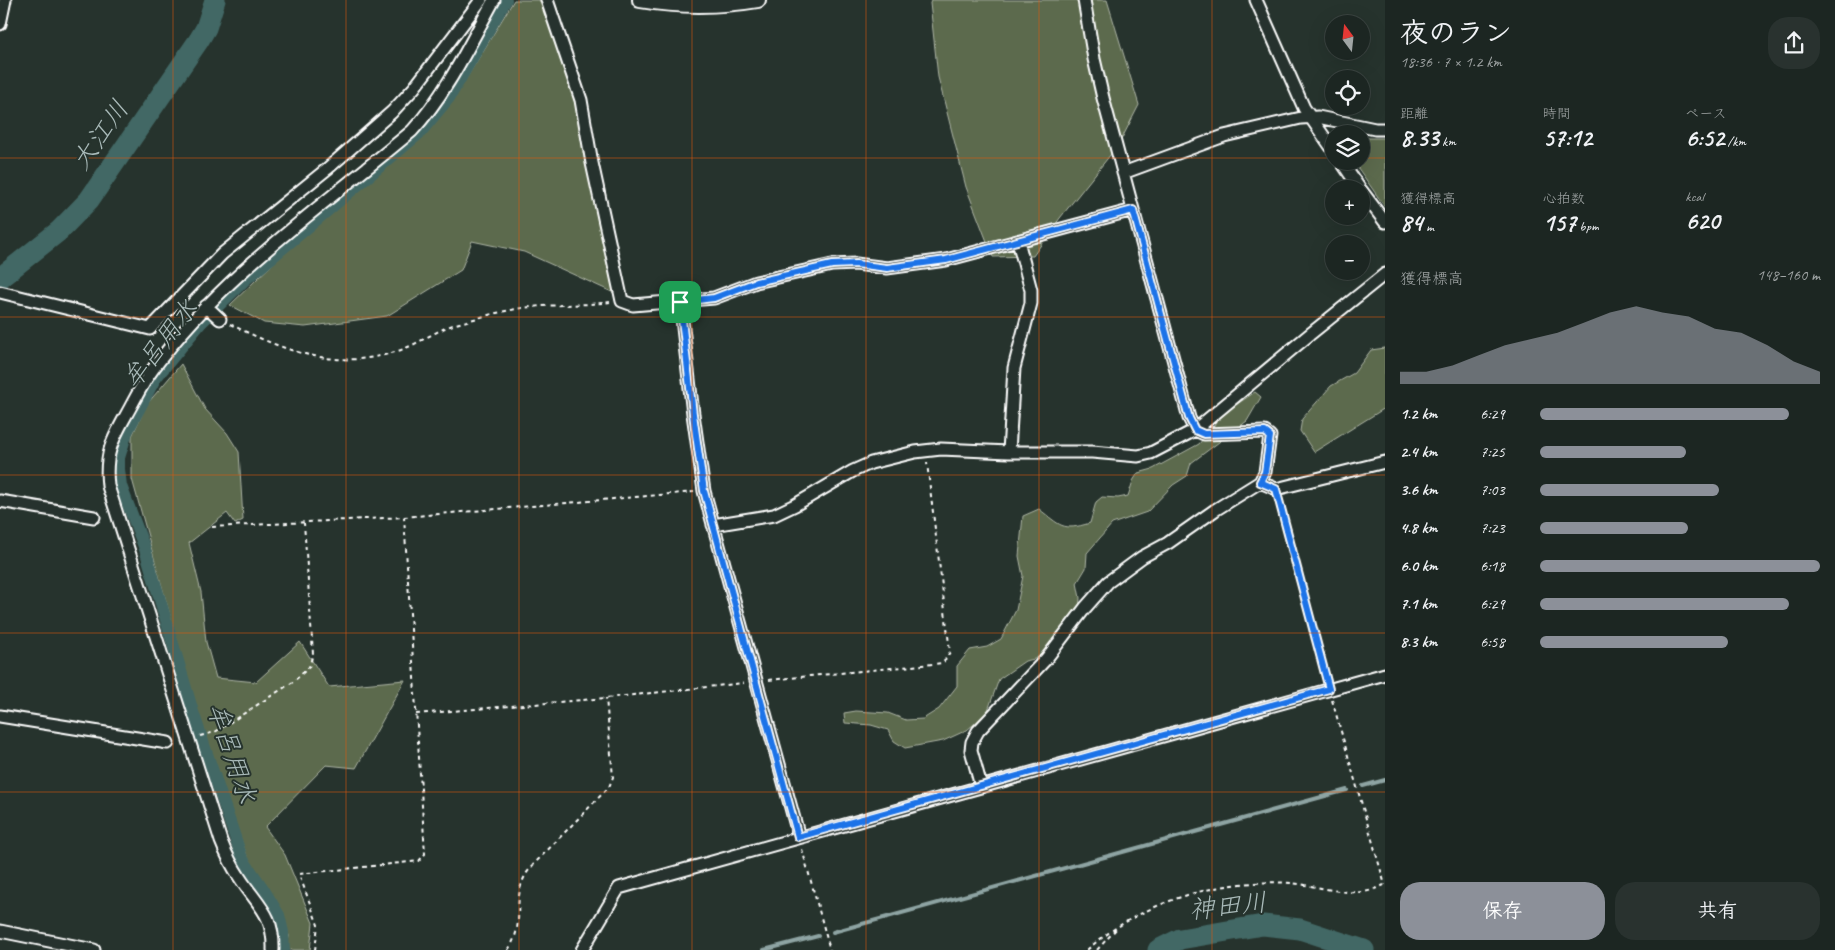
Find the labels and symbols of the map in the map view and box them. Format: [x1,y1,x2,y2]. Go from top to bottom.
north arrow [1325,15,1370,60]
water label: 大江川 [64,94,136,176]
pin [659,281,701,323]
water label: 牟呂用水 [115,293,205,395]
water label: 牟呂用水 [200,698,264,808]
water label: 神田川 [1187,886,1269,926]

